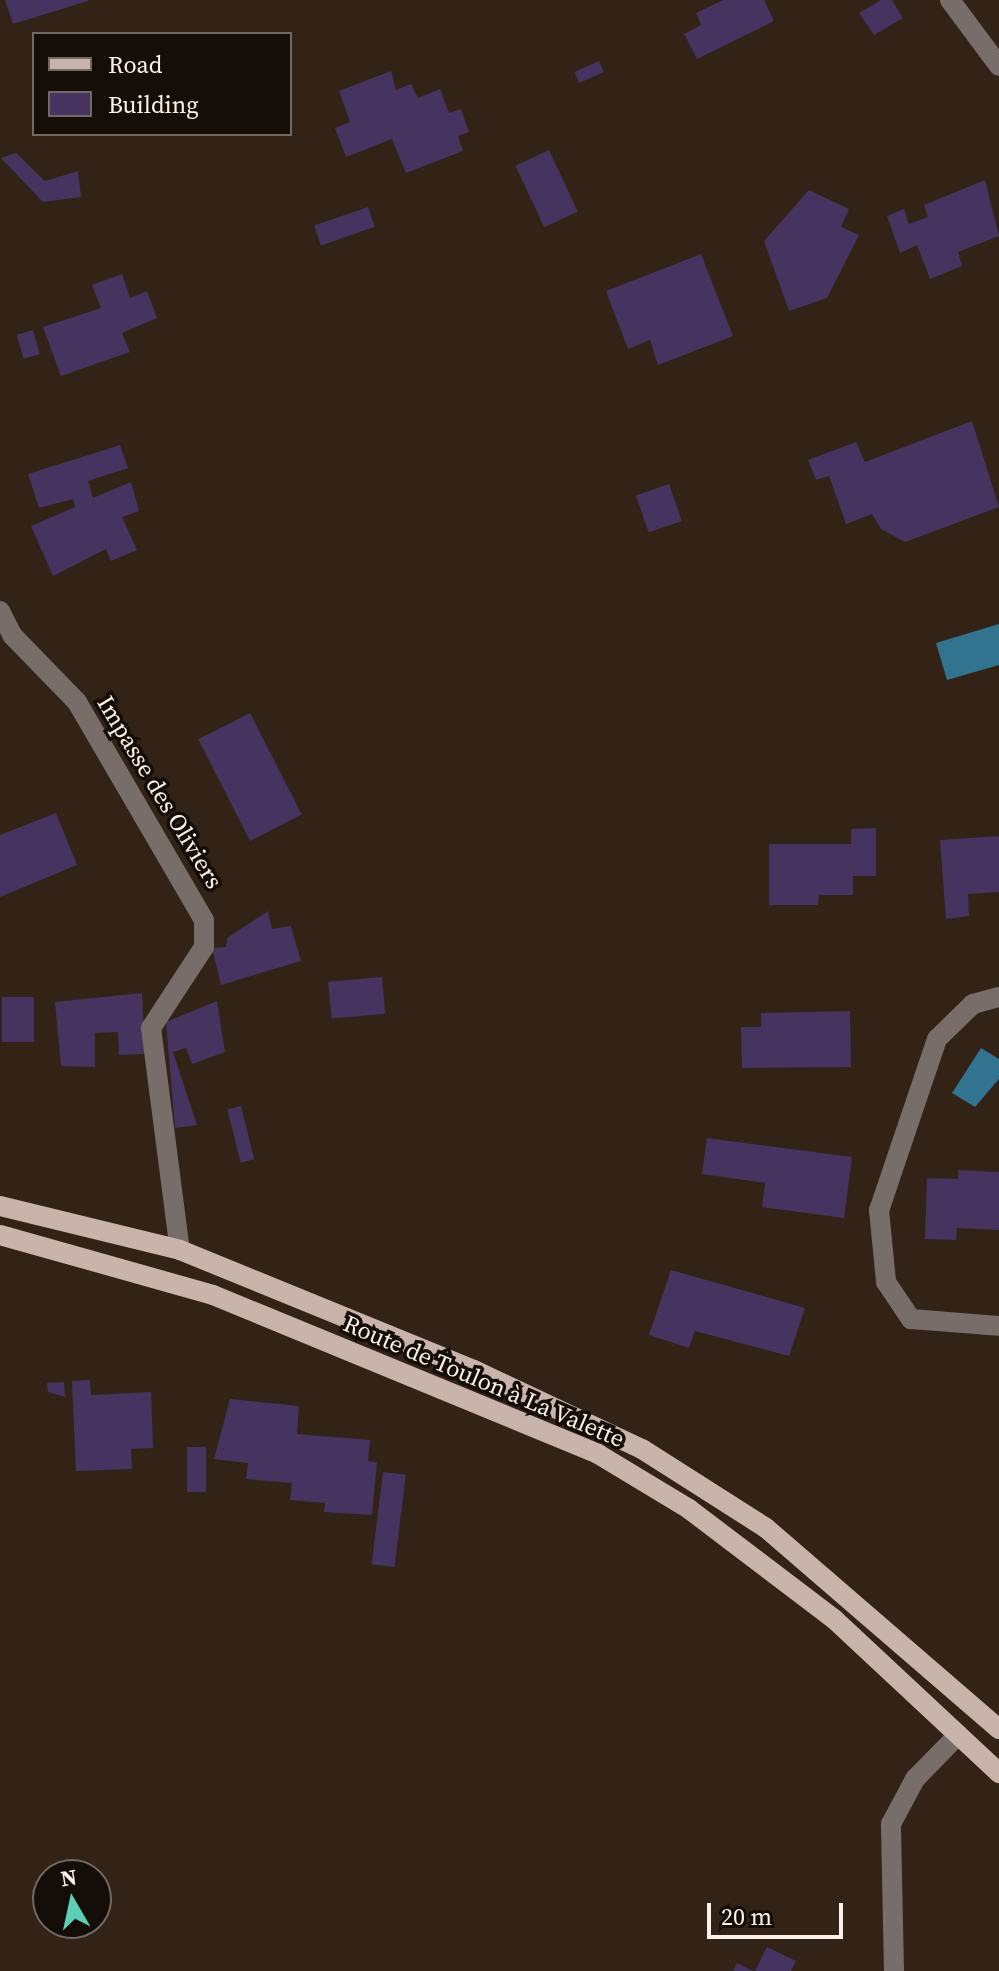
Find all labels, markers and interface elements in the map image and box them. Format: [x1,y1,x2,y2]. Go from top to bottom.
legend [32,32,292,136]
text: Road [108,48,162,81]
text: Building [108,88,199,121]
street label: Impasse des Oliviers [91,690,229,894]
street label: Route de Toulon à La Valette [339,1308,629,1454]
north arrow [32,1859,112,1939]
text: N [58,1861,79,1893]
scale bar [711,1887,847,1937]
text: 20 m [721,1900,772,1933]

